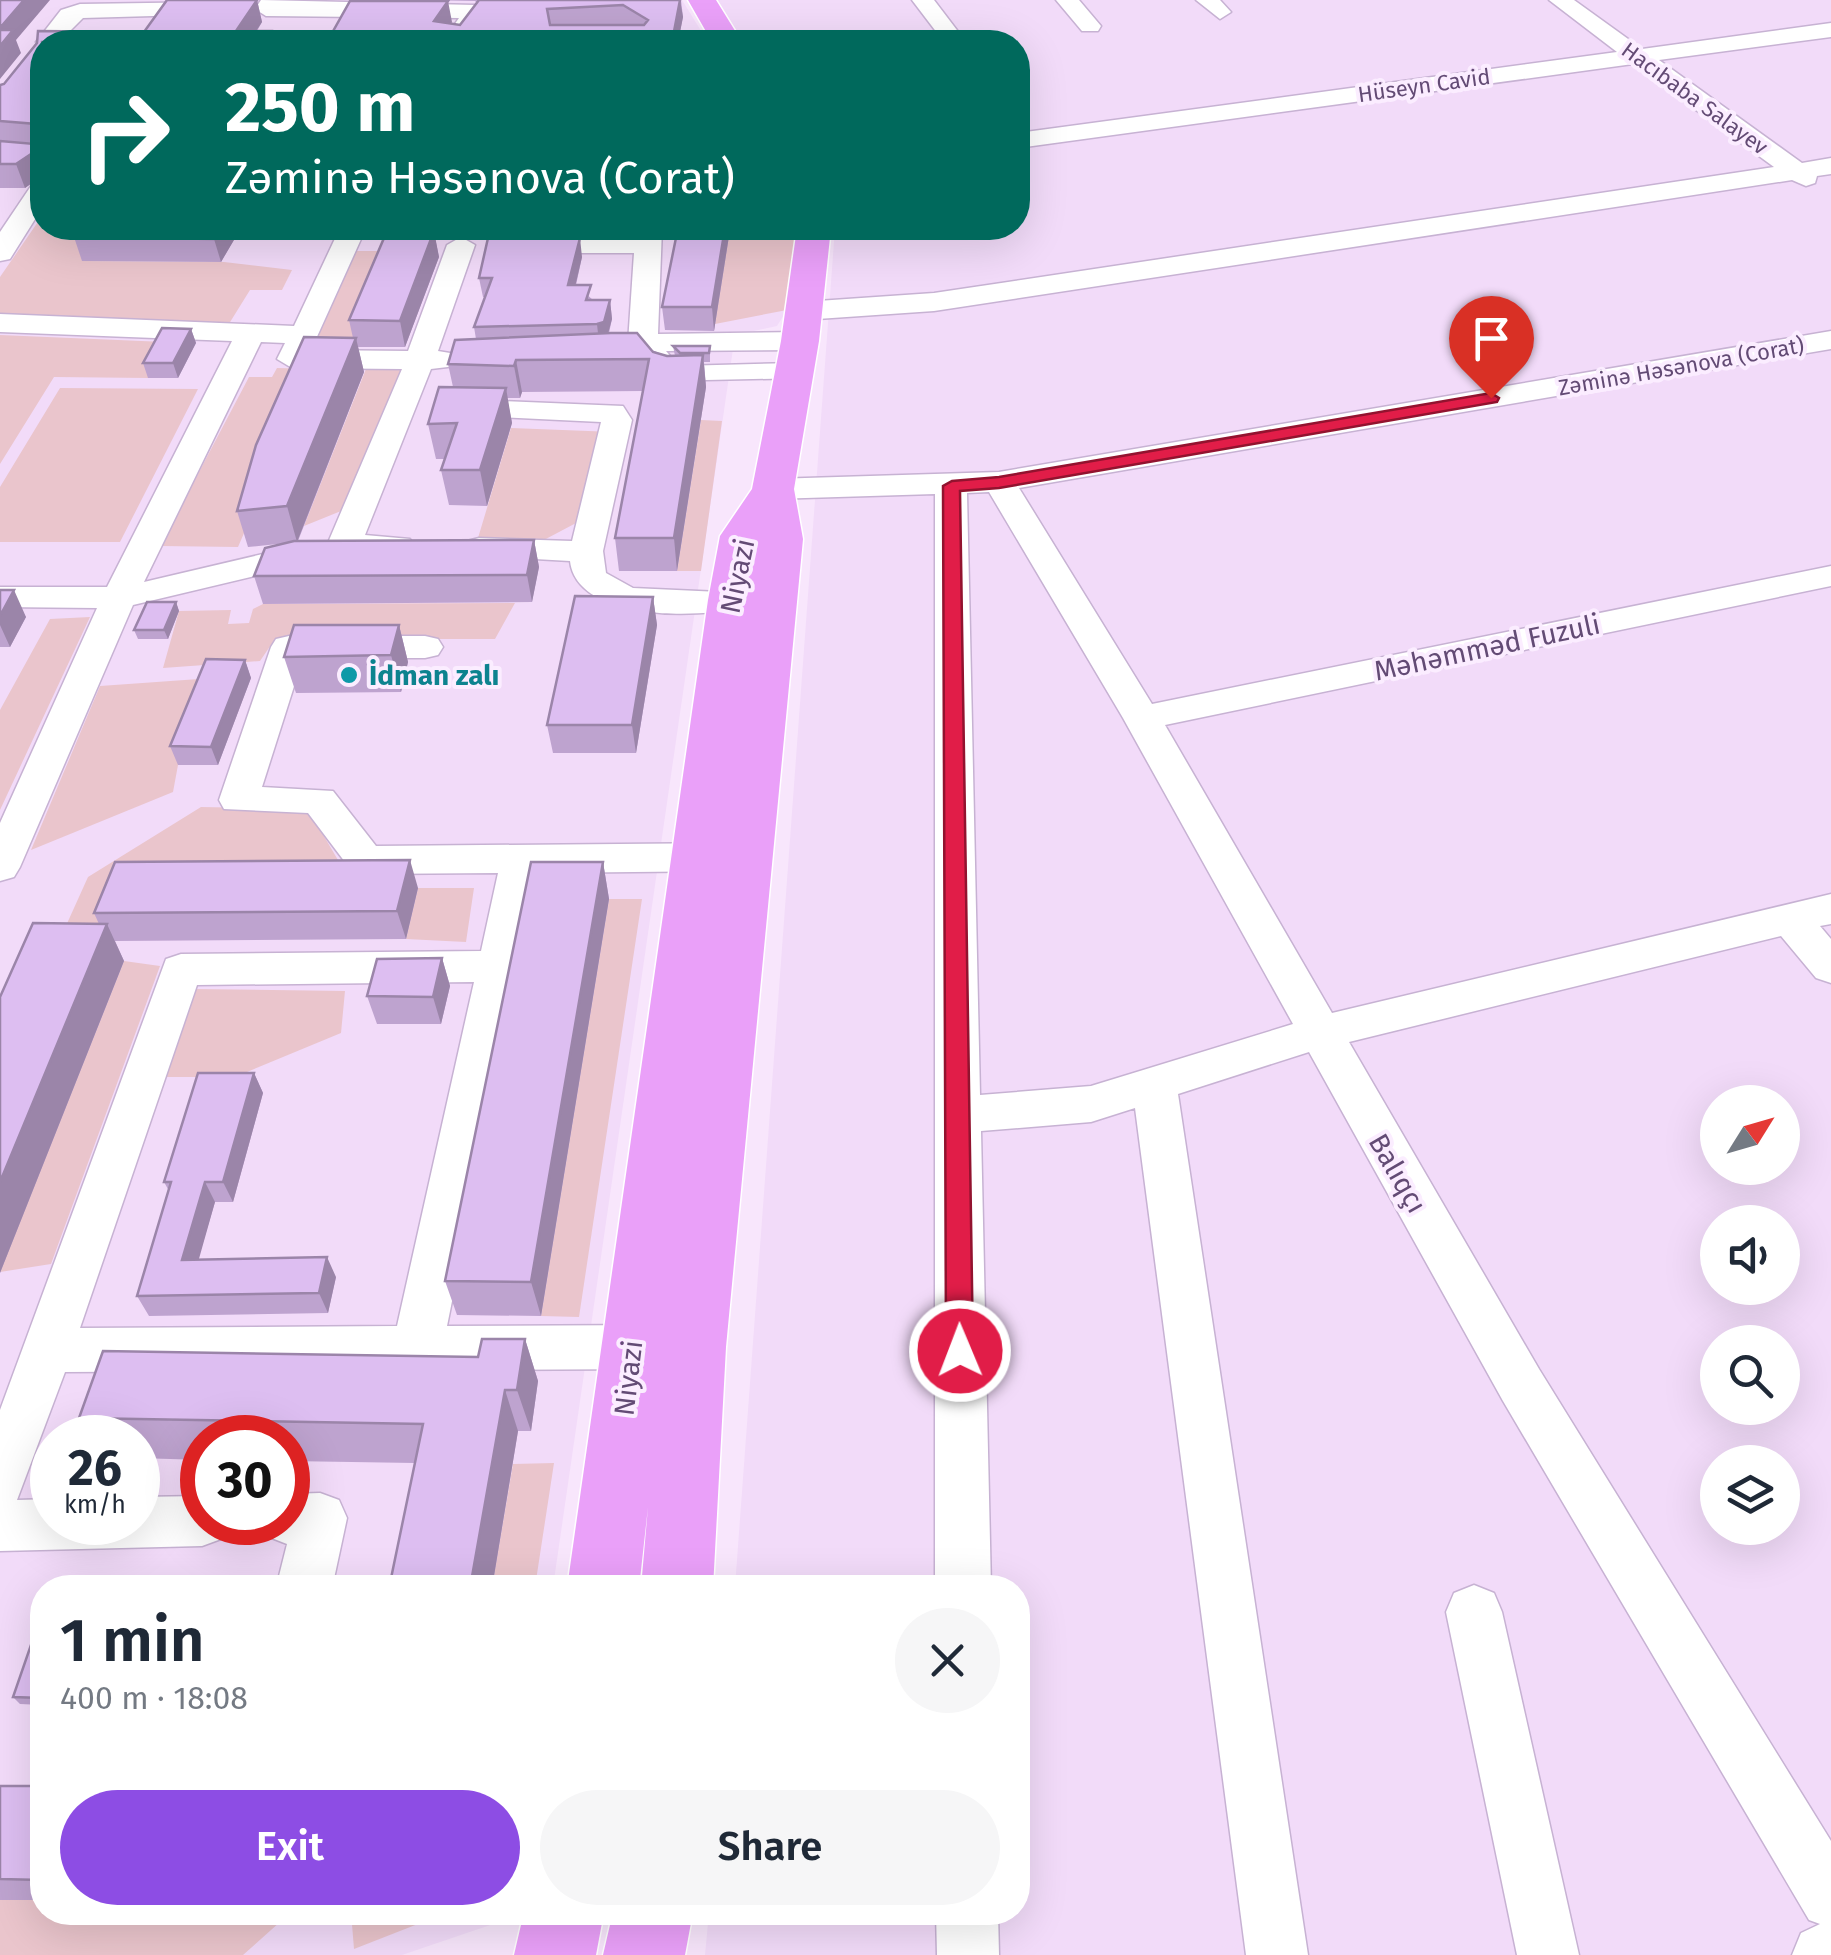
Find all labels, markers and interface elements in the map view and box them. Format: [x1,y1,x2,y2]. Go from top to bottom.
street label: Hacıbaba Salayev [1616,36,1773,161]
street label: Hüseyn Cavid [1356,63,1492,108]
text: 250 m [225,66,415,150]
icon: right [60,70,190,200]
text: Zəminə Həsənova (Corat) [225,151,735,205]
pin [1449,296,1534,399]
icon: arrive [1464,311,1519,366]
street label: Zəminə Həsənova (Corat) [1556,332,1806,401]
street label: Niyazi [713,536,761,617]
street label: Məhəmməd Fuzuli [1371,607,1603,688]
place label: İdman zalı [369,659,500,692]
marker: İdman zalı [338,664,360,686]
north arrow [1700,1085,1800,1185]
map controls [1700,1085,1800,1545]
street label: Balıqçı [1362,1128,1433,1219]
button: sound [1700,1205,1800,1305]
position arrow [908,1299,1012,1403]
button: search [1700,1325,1800,1425]
street label: Niyazi [608,1338,649,1418]
speed limit sign: 30 [180,1415,310,1545]
text: 26 [68,1438,122,1498]
button: layers [1700,1445,1800,1545]
text: km/h [64,1490,126,1520]
text: 1 min [60,1605,205,1677]
button: close [895,1608,1000,1713]
text: 400 m · 18:08 [60,1679,248,1717]
button: Exit [60,1790,520,1905]
button: Share [540,1790,1000,1905]

